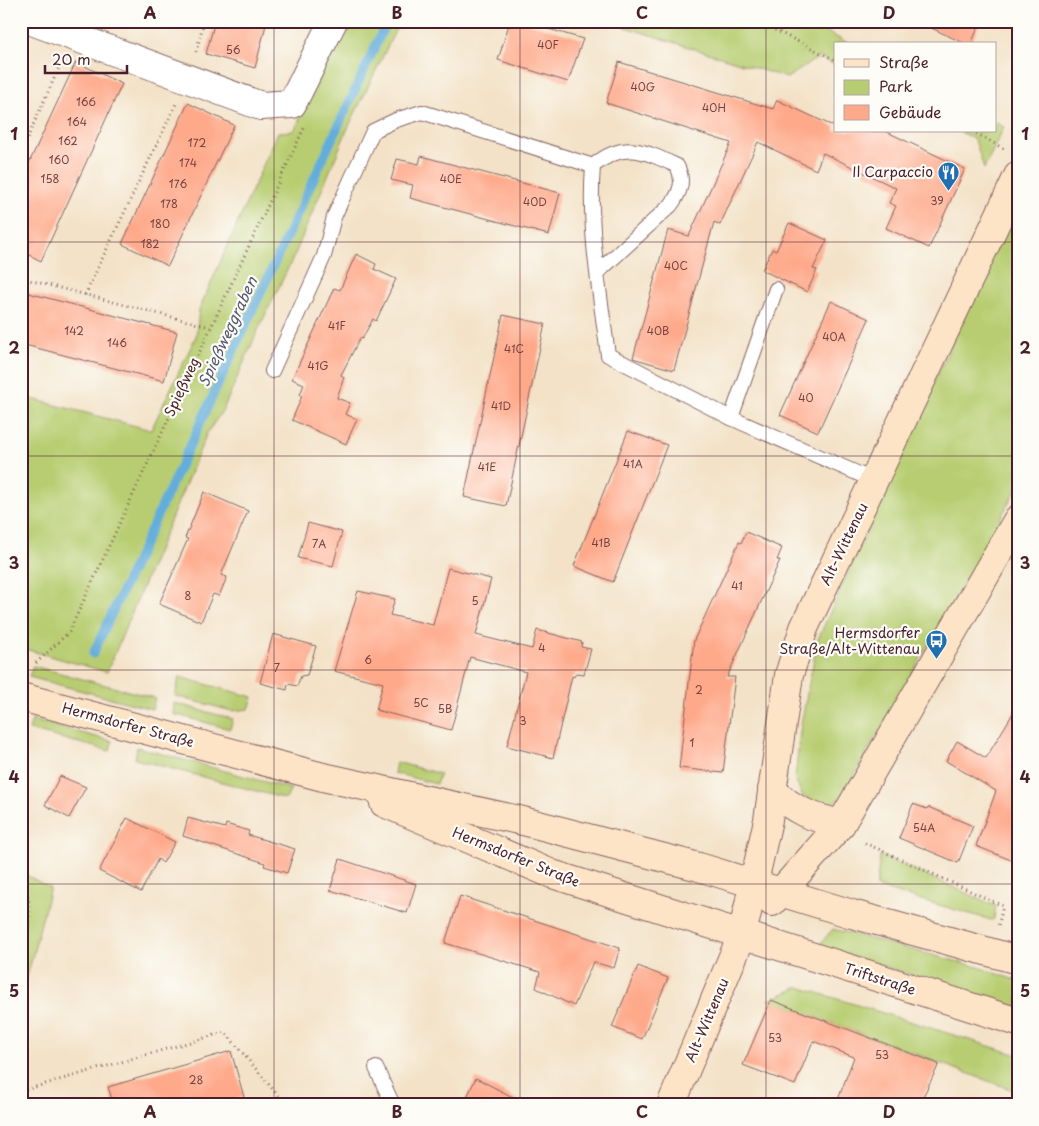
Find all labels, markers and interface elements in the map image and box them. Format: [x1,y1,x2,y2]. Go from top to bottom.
text: A [144,0,157,24]
text: B [392,0,403,24]
text: C [636,0,648,24]
text: D [883,0,895,24]
house number: 40F [537,36,559,53]
house number: 56 [226,41,241,58]
scale bar [45,42,128,74]
legend [834,42,996,132]
text: 20 m [52,47,91,70]
text: Straße [879,50,929,73]
text: Park [879,74,913,97]
house number: 40G [630,78,656,95]
house number: 166 [76,93,96,110]
house number: 40H [702,99,726,116]
text: Gebäude [879,100,941,123]
house number: 164 [67,113,87,130]
text: 1 [10,121,18,145]
text: 1 [1021,121,1029,145]
house number: 162 [58,132,78,149]
house number: 172 [188,134,207,151]
house number: 160 [49,151,69,168]
house number: 174 [179,154,197,171]
restaurant icon: Il Carpaccio [937,160,961,191]
place label: Il Carpaccio [852,161,933,182]
house number: 158 [41,170,60,187]
house number: 40E [440,170,462,187]
house number: 176 [169,175,188,192]
house number: 39 [930,192,944,209]
house number: 40D [523,193,547,210]
house number: 178 [160,195,178,212]
house number: 180 [150,215,170,232]
house number: 182 [141,235,159,252]
house number: 40C [664,257,688,274]
water label: Spießweggraben [191,272,262,390]
house number: 41F [328,317,346,334]
house number: 142 [64,322,84,339]
house number: 40B [647,322,669,339]
house number: 40A [822,328,846,345]
house number: 146 [107,334,127,351]
text: 2 [8,335,20,359]
text: 2 [1019,335,1031,359]
house number: 41C [504,340,524,357]
street label: Spießweg [159,354,204,420]
house number: 41G [308,357,328,374]
house number: 40 [798,389,814,406]
house number: 41D [491,397,511,414]
house number: 41A [623,455,643,472]
house number: 41E [478,458,496,475]
street label: Alt-Wittenau [814,499,873,589]
house number: 41B [592,534,610,551]
house number: 7A [312,535,326,552]
text: 3 [9,550,19,574]
text: 3 [1020,550,1030,574]
house number: 41 [731,577,743,594]
house number: 8 [185,587,192,604]
house number: 5 [471,592,479,609]
place label: Hermsdorfer Straße/Alt-Wittenau [779,622,920,659]
bus stop icon: Hermsdorfer Straße/Alt-Wittenau [924,629,948,660]
house number: 4 [538,639,546,656]
house number: 6 [364,651,372,668]
house number: 7 [274,659,280,676]
house number: 2 [695,681,703,698]
house number: 5C [413,694,429,711]
street label: Hermsdorfer Straße [60,697,196,752]
house number: 5B [438,700,452,717]
house number: 3 [519,712,527,729]
house number: 1 [690,734,695,751]
text: 4 [9,764,20,788]
text: 4 [1020,764,1031,788]
house number: 54A [913,819,935,836]
street label: Hermsdorfer Straße [449,821,583,892]
street label: Triftstraße [842,957,919,1000]
street label: Alt-Wittenau [679,974,734,1065]
text: 5 [9,978,19,1002]
text: 5 [1020,978,1030,1002]
house number: 53 [768,1029,782,1046]
house number: 53 [875,1046,889,1063]
house number: 28 [189,1071,203,1088]
text: A [144,1099,157,1123]
text: B [392,1099,403,1123]
text: C [636,1099,648,1123]
text: D [883,1099,895,1123]

